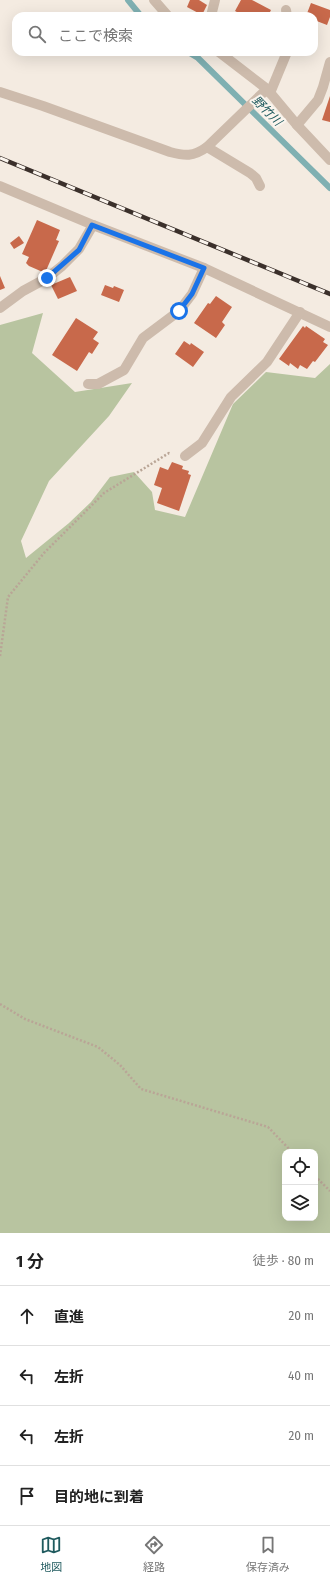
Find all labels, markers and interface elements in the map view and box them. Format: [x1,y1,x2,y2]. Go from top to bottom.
search box [12,12,318,56]
icon: search [26,23,48,45]
text: ここで検索 [58,27,133,45]
water label: 野竹川 [249,93,286,130]
route end [38,269,56,287]
route start [170,302,188,320]
map controls [282,1149,318,1221]
button: locate [282,1149,318,1185]
button: layers [282,1185,318,1221]
text: 1 分 [16,1251,44,1272]
text: 徒歩 · 80 m [253,1253,314,1268]
icon: ahead [16,1305,38,1327]
text: 直進 [54,1308,84,1326]
text: 20 m [288,1308,314,1323]
icon: left [16,1365,38,1387]
text: 左折 [54,1368,84,1386]
text: 40 m [288,1368,314,1383]
icon: left [16,1425,38,1447]
text: 左折 [54,1428,84,1446]
text: 20 m [288,1428,314,1443]
icon: arrive [16,1485,38,1507]
text: 目的地に到着 [54,1488,144,1506]
tab: 地図 [40,1534,62,1574]
tab: 経路 [143,1534,165,1574]
tab: 保存済み [246,1534,290,1574]

